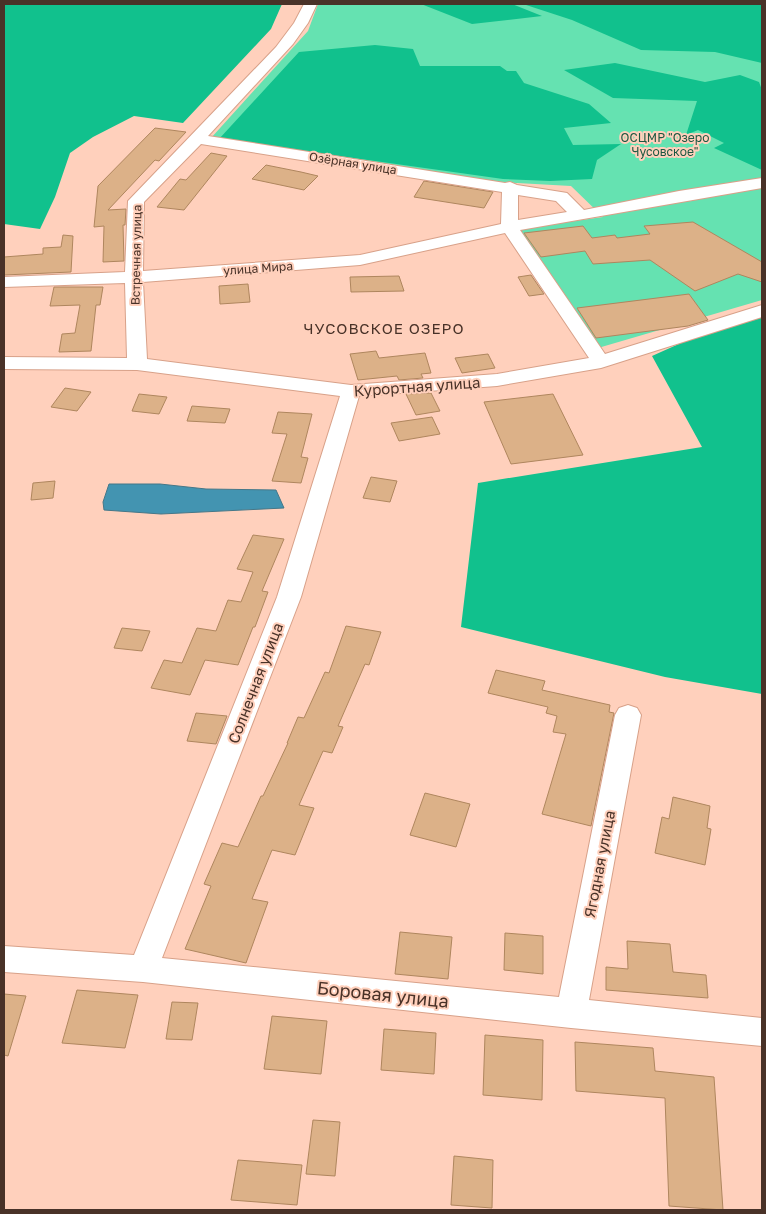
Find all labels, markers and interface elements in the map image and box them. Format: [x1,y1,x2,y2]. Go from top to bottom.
park label: ОСЦМР "Озеро Чусовское" [621,130,709,159]
street label: Озёрная улица [308,149,398,177]
street label: Встречная улица [128,205,144,305]
street label: улица Мира [223,258,293,278]
district label: ЧУСОВСКОЕ ОЗЕРО [303,319,465,337]
street label: Курортная улица [353,373,481,399]
street label: Солнечная улица [224,620,286,746]
street label: Ягодная улица [580,809,618,919]
street label: Боровая улица [316,976,450,1012]

